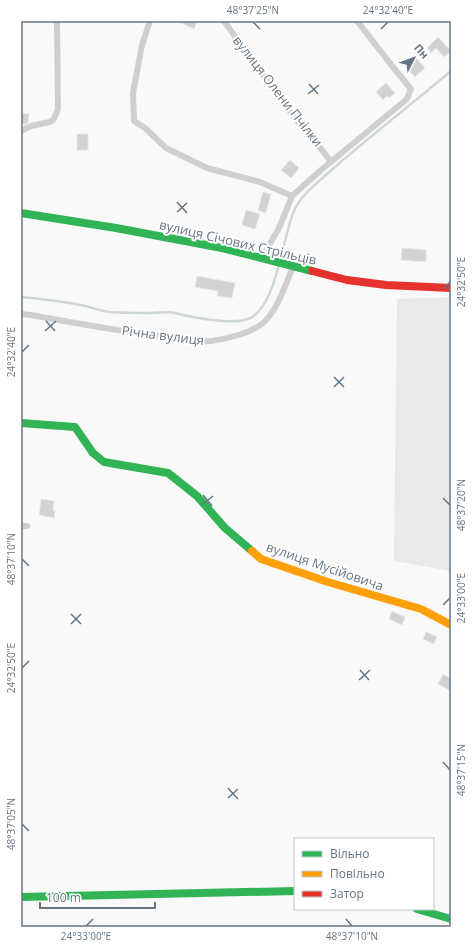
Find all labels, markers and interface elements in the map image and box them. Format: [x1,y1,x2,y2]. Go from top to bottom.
text: 48°37'25"N [227,3,279,17]
text: 24°32'40"E [363,3,413,17]
street label: вулиця Олени Пчілки [229,32,327,150]
north arrow [394,38,434,78]
text: Пн [411,40,433,62]
street label: вулиця Січових Стрільців [158,215,318,269]
text: 24°32'50"E [454,257,468,307]
street label: Річна вулиця [121,321,205,349]
text: 24°32'40"E [4,327,18,377]
text: 48°37'20"N [454,479,468,531]
text: 48°37'10"N [4,533,18,585]
street label: вулиця Мусійовича [264,537,386,595]
text: 24°33'00"E [454,573,468,623]
text: 24°32'50"E [4,643,18,693]
text: 48°37'15"N [454,744,468,796]
text: 48°37'05"N [4,798,18,850]
legend [294,838,434,910]
text: Вільно [330,845,370,862]
text: Повільно [330,865,385,882]
scale bar [40,884,155,910]
text: Затор [330,885,364,902]
text: 100 m [46,889,81,906]
text: 24°33'00"E [61,929,111,943]
text: 48°37'10"N [326,929,378,943]

